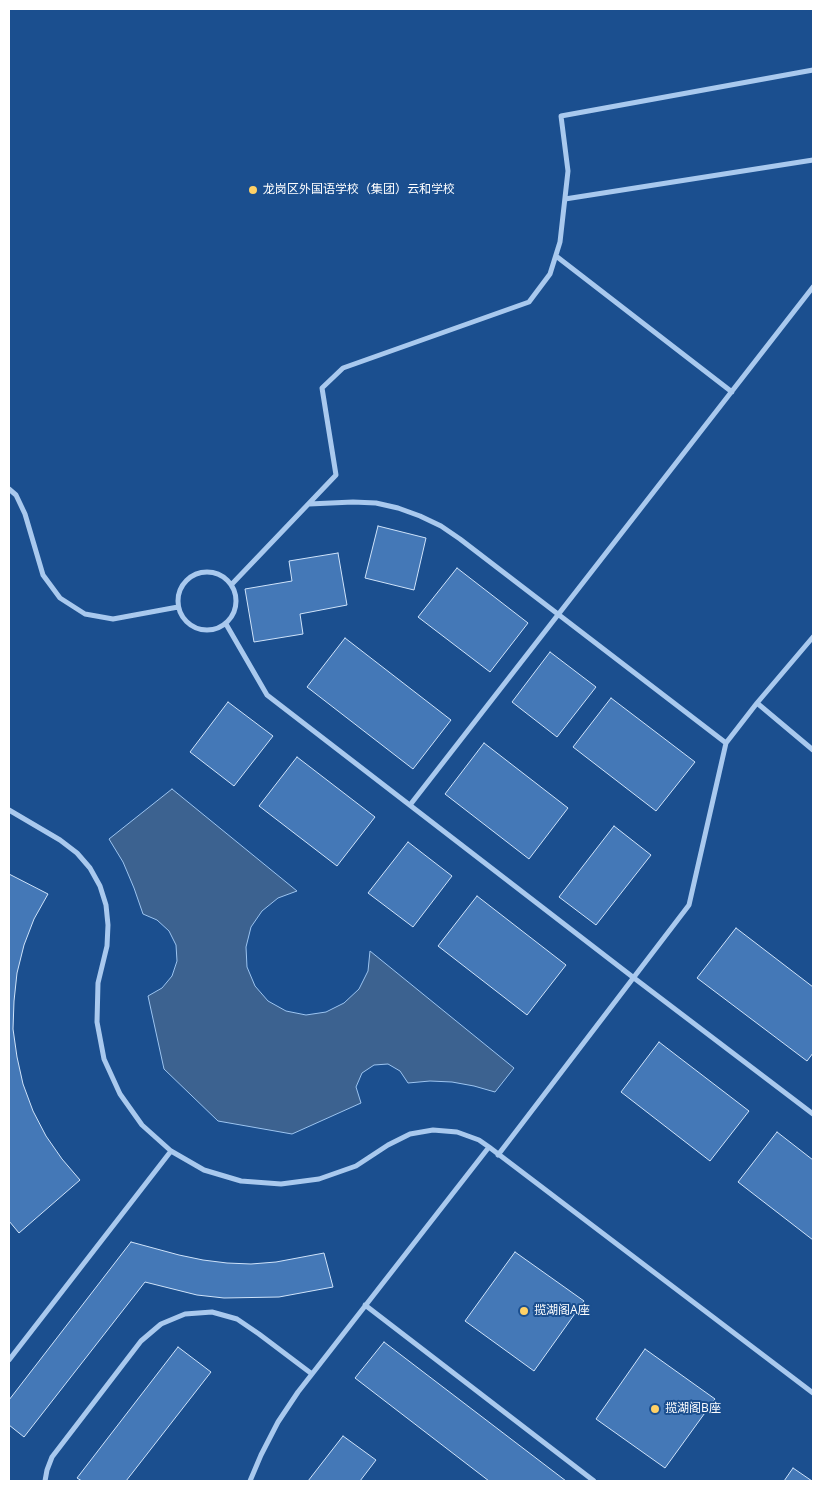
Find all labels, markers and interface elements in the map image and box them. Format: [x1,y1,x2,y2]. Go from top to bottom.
place label: 龙岗区外国语学校（集团）云和学校 [263,183,455,197]
marker: 龙岗区外国语学校（集团）云和学校 [247,184,259,196]
place label: 揽湖阁A座 [534,1304,590,1318]
marker: 揽湖阁A座 [518,1305,530,1317]
place label: 揽湖阁B座 [665,1402,721,1416]
marker: 揽湖阁B座 [649,1403,661,1415]

